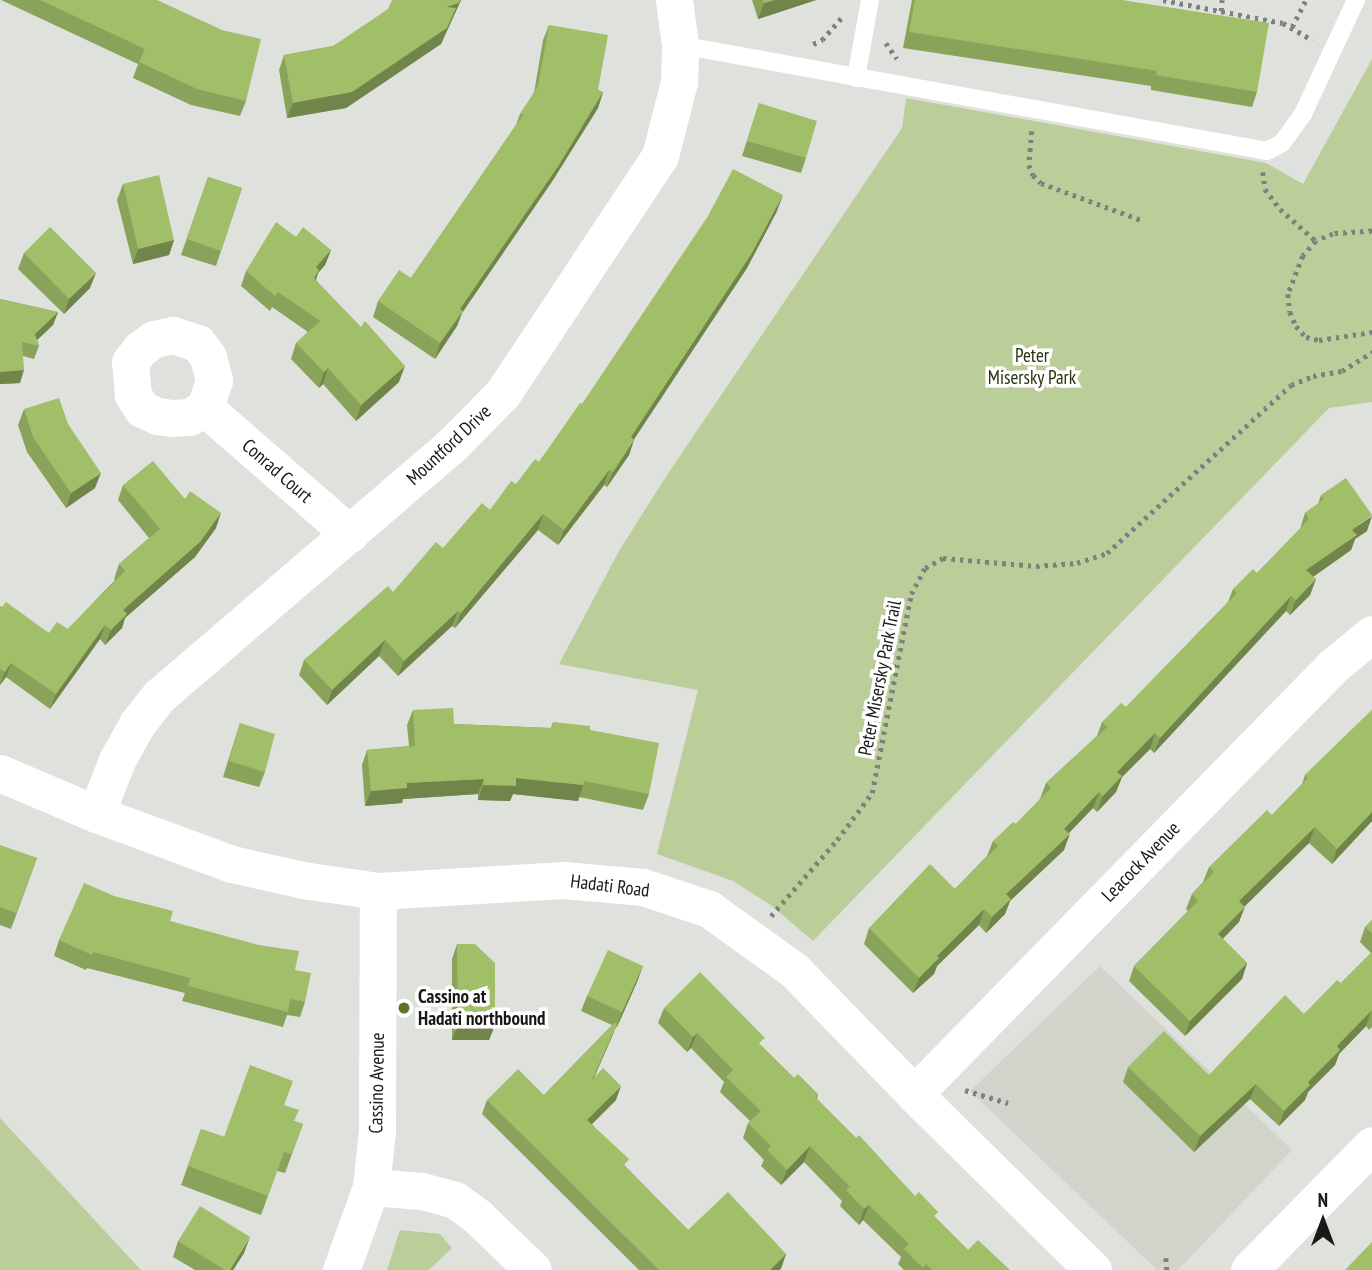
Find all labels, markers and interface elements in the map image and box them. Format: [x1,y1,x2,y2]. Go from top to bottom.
park label: Peter Misersky Park [988,345,1076,389]
street label: Mountford Drive [402,400,496,490]
street label: Conrad Court [237,434,317,508]
street label: Peter Misersky Park Trail [854,598,906,758]
street label: Leacock Avenue [1097,817,1185,907]
street label: Hadati Road [569,870,651,902]
place label: Cassino at Hadati northbound [418,986,545,1030]
marker: Cassino at Hadati northbound [396,1000,412,1016]
street label: Cassino Avenue [365,1032,389,1134]
north arrow [1288,1186,1358,1256]
text: N [1318,1188,1328,1212]

